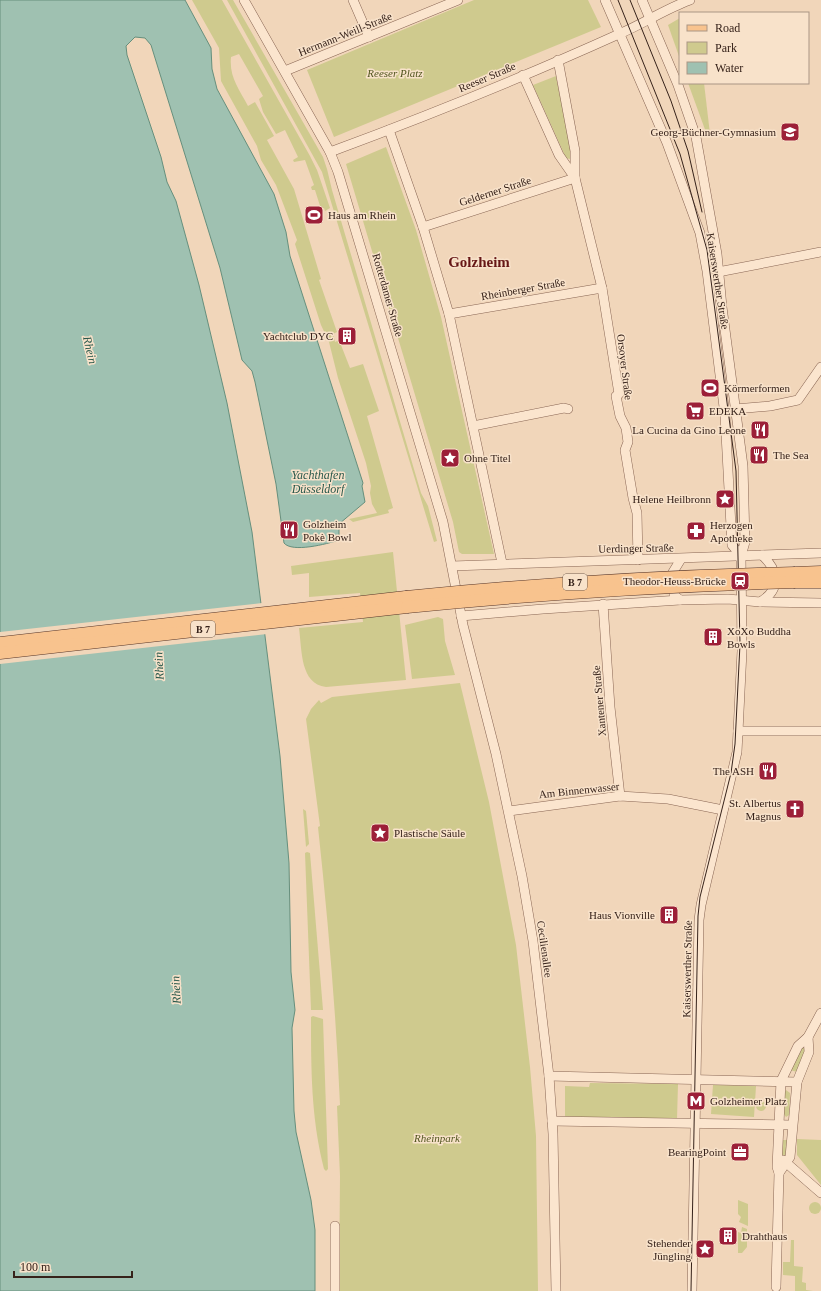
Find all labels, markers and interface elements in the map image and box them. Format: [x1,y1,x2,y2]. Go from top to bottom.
street label: Hermann-Weill-Straße [296,10,394,58]
legend [679,12,809,84]
text: Road [715,21,740,35]
text: Park [715,41,737,55]
street label: Reeser Straße [457,60,517,94]
text: Water [715,61,743,75]
park label: Reeser Platz [366,67,423,79]
school or university icon: Georg-Büchner-Gymnasium [779,121,801,143]
place label: Georg-Büchner-Gymnasium [651,126,776,138]
street label: Gelderner Straße [458,174,533,208]
sports icon: Haus am Rhein [303,204,325,226]
place label: Haus am Rhein [328,209,396,221]
street label: Kaiserswerther Straße [704,232,732,330]
street label: Rotterdamer Straße [370,252,406,338]
district label: Golzheim [448,254,510,270]
street label: Rheinberger Straße [480,276,566,302]
building icon: Yachtclub DYC [336,325,358,347]
place label: Yachtclub DYC [263,330,333,342]
street label: Orsoyer Straße [615,333,635,401]
water label: Rhein [80,334,100,365]
sports icon: Körmerformen [699,377,721,399]
place label: Körmerformen [724,382,790,394]
supermarket icon: EDEKA [684,400,706,422]
place label: EDEKA [709,405,746,417]
restaurant icon: La Cucina da Gino Leone [749,419,771,441]
place label: La Cucina da Gino Leone [632,424,746,436]
restaurant icon: The Sea [748,444,770,466]
place icon: Ohne Titel [439,447,461,469]
place label: The Sea [773,449,809,461]
place label: Ohne Titel [464,452,511,464]
water label: Yachthafen Düsseldorf [291,468,346,496]
place icon: Helene Heilbronn [714,488,736,510]
place label: Helene Heilbronn [633,493,711,505]
place label: Golzheim Pokè Bowl [303,518,352,543]
restaurant icon: Golzheim Pokè Bowl [278,519,300,541]
place label: Herzogen Apotheke [710,519,753,544]
pharmacy icon: Herzogen Apotheke [685,520,707,542]
street label: Uerdinger Straße [598,541,674,555]
station icon: Theodor-Heuss-Brücke [729,570,751,592]
road number: B 7 [563,574,587,590]
place label: Theodor-Heuss-Brücke [623,575,726,587]
road number: B 7 [191,621,215,637]
place label: XoXo Buddha Bowls [727,625,791,650]
building icon: XoXo Buddha Bowls [702,626,724,648]
water label: Rhein [151,652,167,681]
street label: Xantener Straße [590,665,608,737]
restaurant icon: The ASH [757,760,779,782]
place label: The ASH [713,765,754,777]
street label: Am Binnenwasser [538,780,620,800]
place label: St. Albertus Magnus [729,797,781,822]
church icon: St. Albertus Magnus [784,798,806,820]
place icon: Plastische Säule [369,822,391,844]
place label: Plastische Säule [394,827,465,839]
building icon: Haus Vionville [658,904,680,926]
place label: Haus Vionville [589,909,655,921]
street label: Cecilienallee [535,920,555,978]
street label: Kaiserswerther Straße [680,920,694,1018]
water label: Rhein [168,976,184,1005]
metro station icon: Golzheimer Platz [685,1090,707,1112]
place label: Golzheimer Platz [710,1095,787,1107]
park label: Rheinpark [413,1132,461,1144]
office icon: BearingPoint [729,1141,751,1163]
place label: BearingPoint [668,1146,726,1158]
building icon: Drahthaus [717,1225,739,1247]
place label: Drahthaus [742,1230,787,1242]
place label: Stehender Jüngling [647,1237,691,1262]
place icon: Stehender Jüngling [694,1238,716,1260]
scale bar [14,1253,132,1279]
text: 100 m [20,1260,51,1274]

